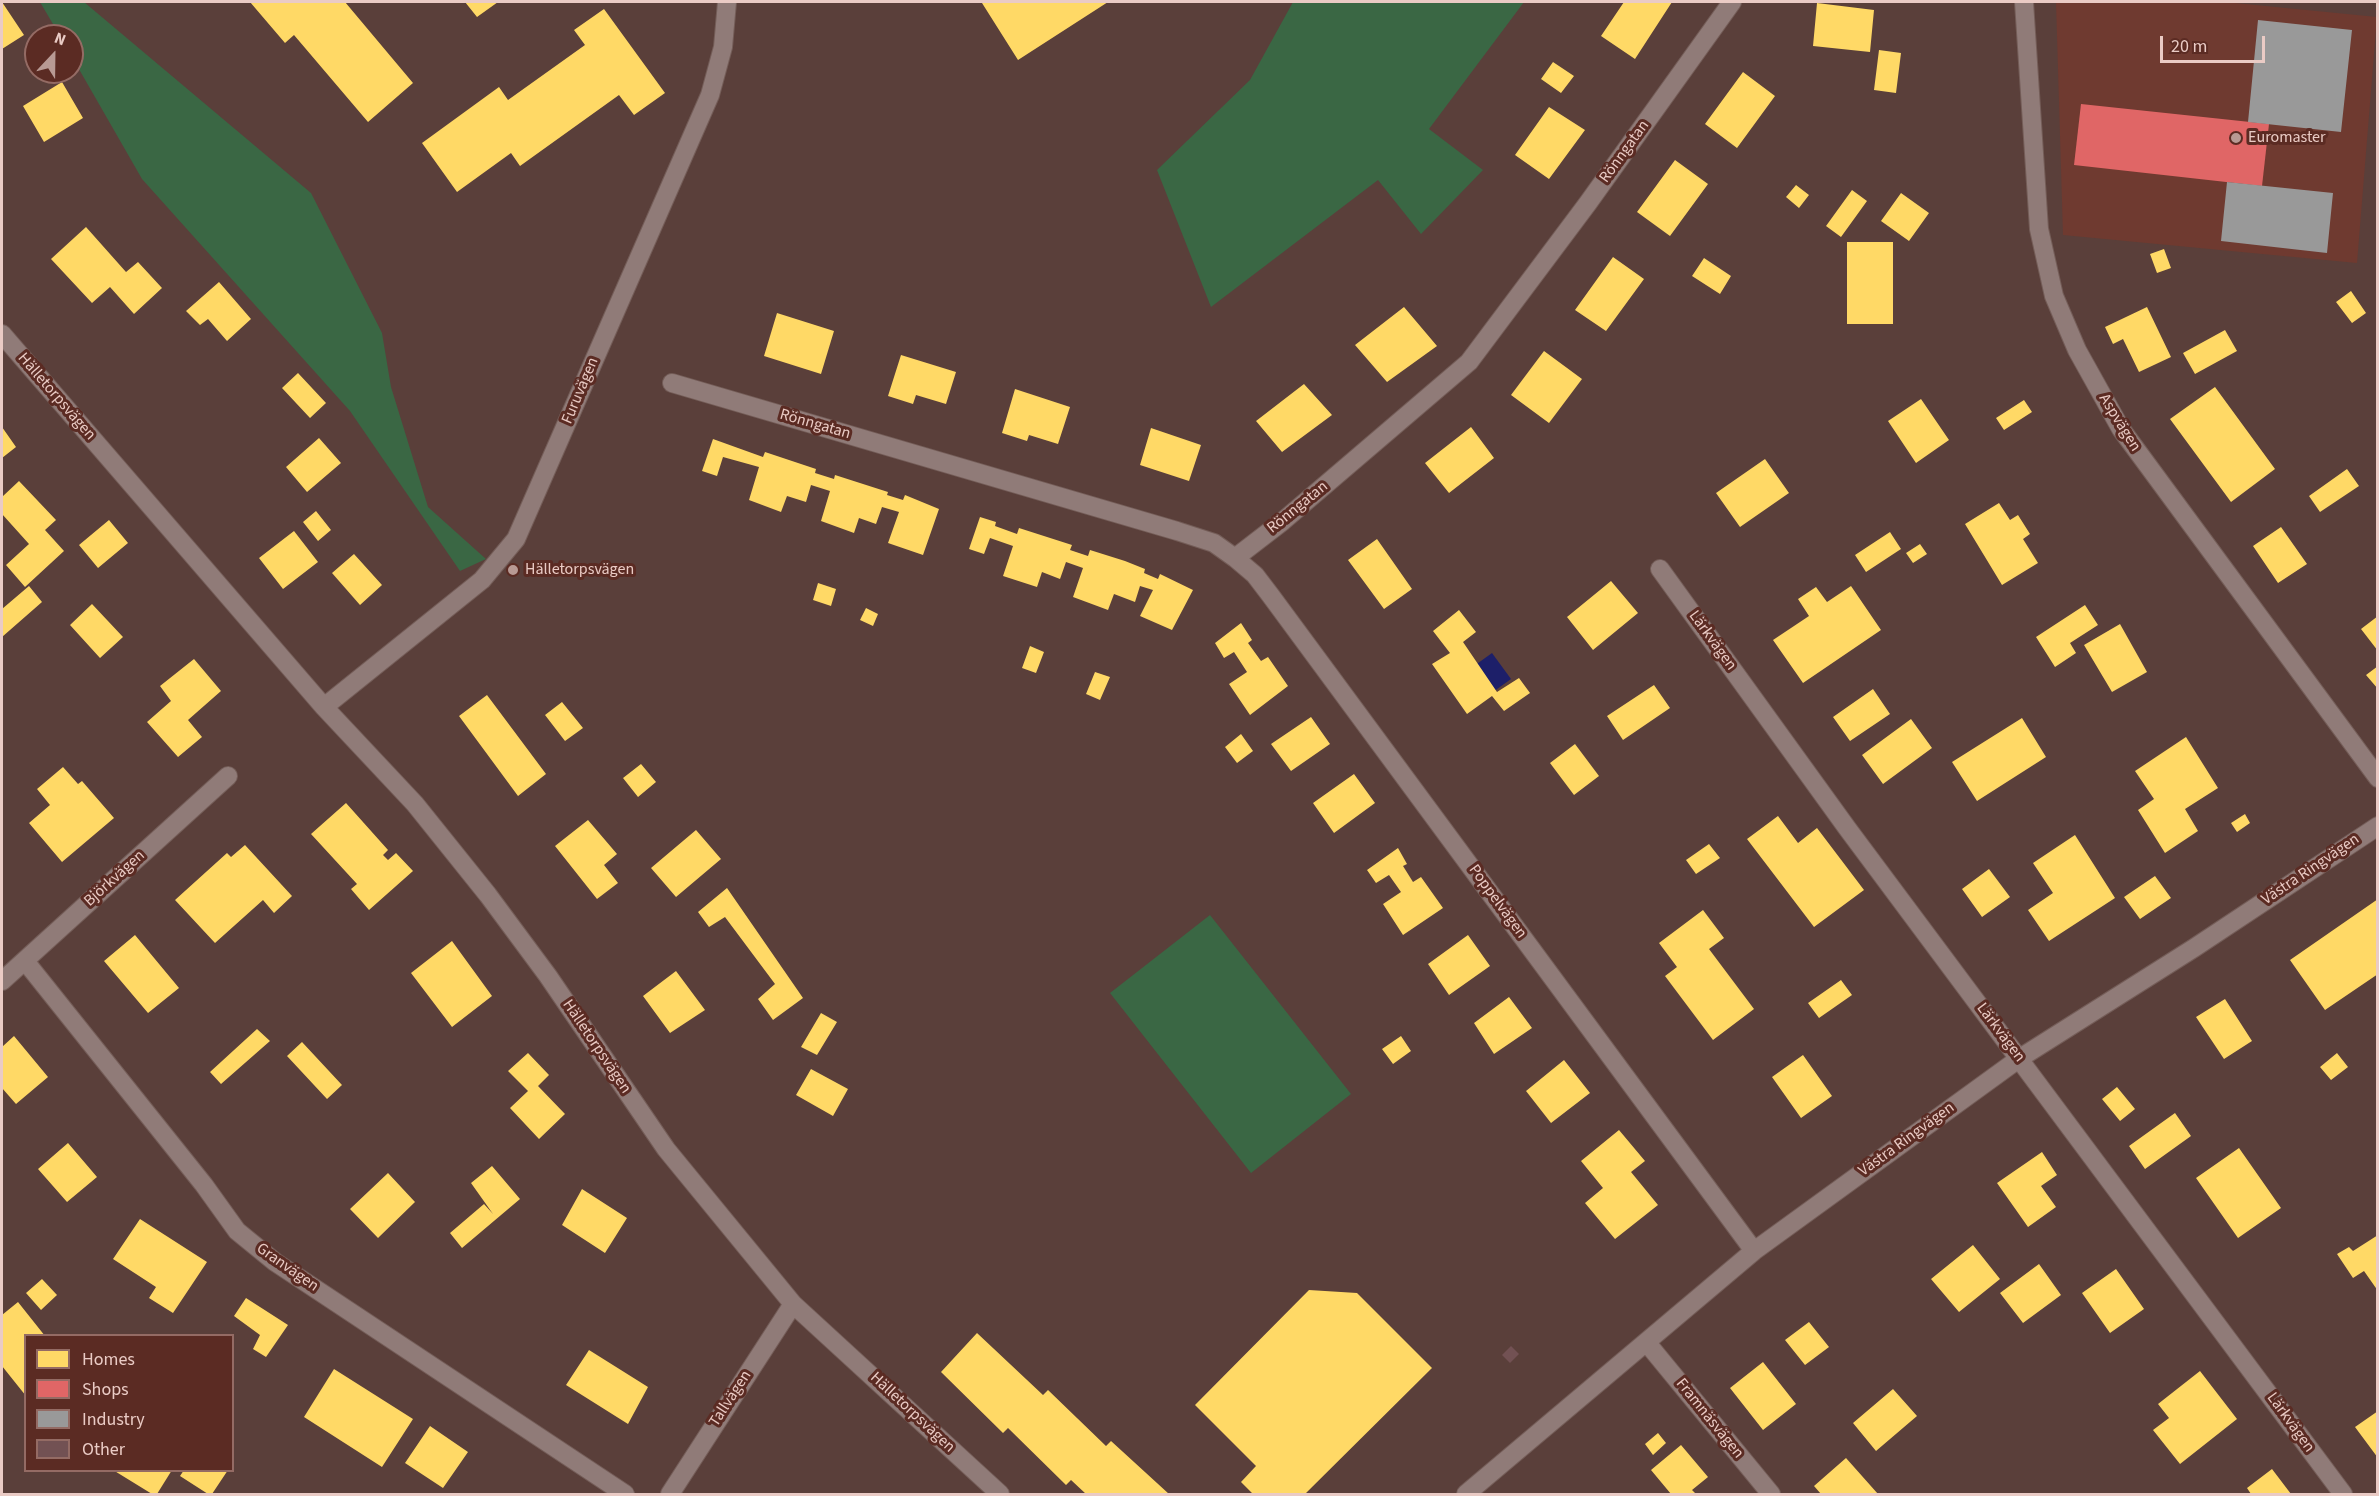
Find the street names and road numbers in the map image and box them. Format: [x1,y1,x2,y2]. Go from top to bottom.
street label: Rönngatan [1596,117,1654,187]
street label: Hälletorpsvägen [13,350,99,444]
street label: Furuvägen [558,355,604,427]
street label: Aspvägen [2094,391,2144,455]
street label: Rönngatan [777,406,853,444]
street label: Rönngatan [1264,478,1332,538]
street label: Lärkvägen [1684,607,1740,675]
street label: Västra Ringvägen [2258,830,2364,910]
street label: Björkvägen [81,847,149,911]
street label: Poppelvägen [1464,861,1530,943]
street label: Hälletorpsvägen [558,996,634,1098]
street label: Lärkvägen [1972,1000,2028,1066]
street label: Västra Ringvägen [1855,1099,1959,1181]
street label: Granvägen [252,1240,322,1296]
street label: Tallvägen [706,1367,756,1431]
street label: Hälletorpsvägen [866,1369,958,1457]
street label: Framnäsvägen [1671,1375,1747,1463]
street label: Lärkvägen [2262,1389,2318,1457]

